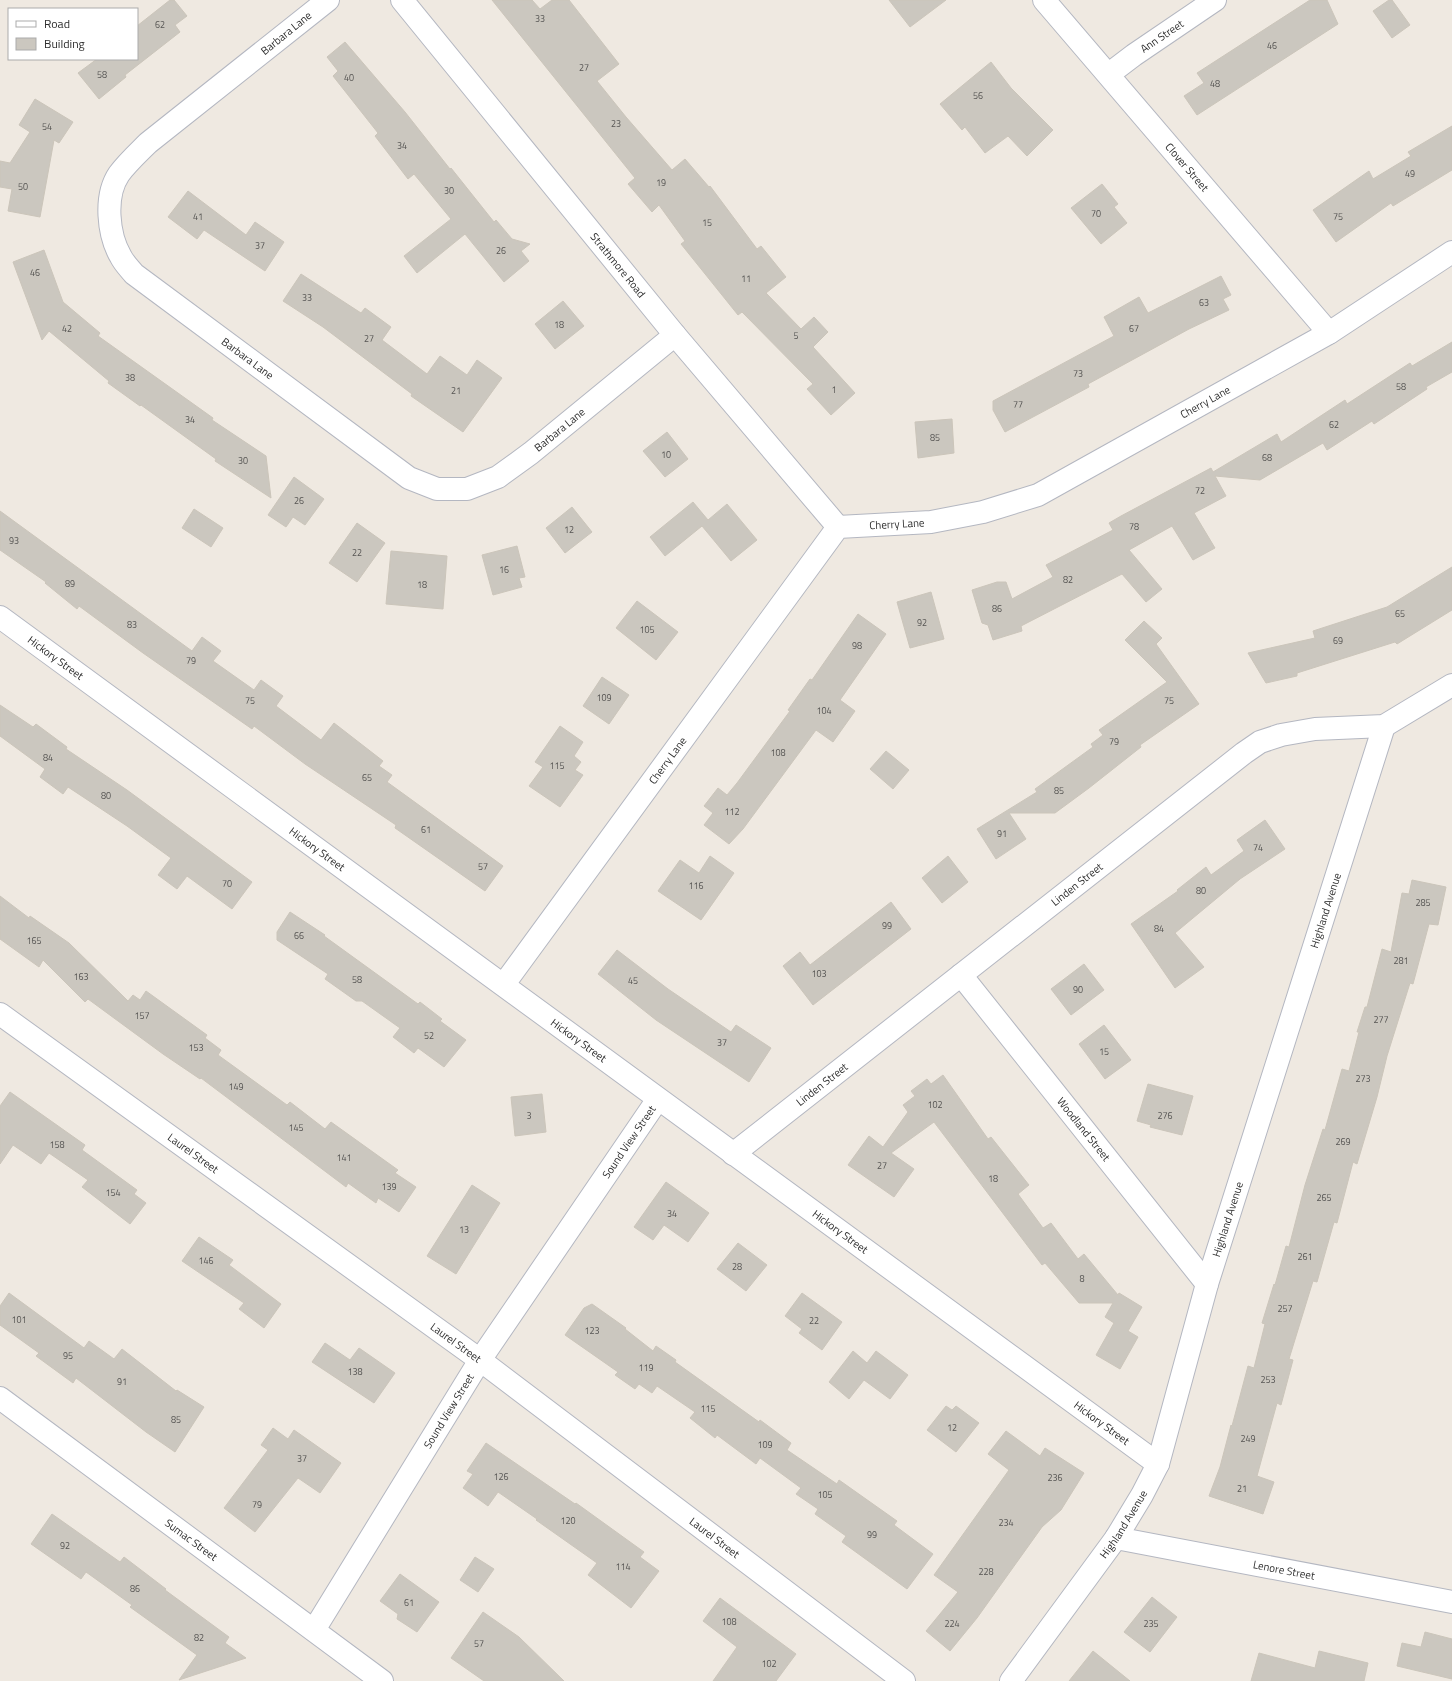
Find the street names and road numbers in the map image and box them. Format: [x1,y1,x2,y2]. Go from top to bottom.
street label: Barbara Lane [257,7,315,59]
street label: Ann Street [1137,16,1187,57]
street label: Clover Street [1162,139,1213,195]
street label: Strathmore Road [587,229,649,301]
street label: Barbara Lane [218,334,277,383]
street label: Cherry Lane [1177,381,1234,422]
street label: Barbara Lane [531,404,589,455]
street label: Cherry Lane [869,514,925,533]
street label: Hickory Street [24,632,87,684]
street label: Cherry Lane [645,733,690,787]
street label: Hickory Street [286,823,348,875]
street label: Linden Street [1048,859,1106,910]
street label: Highland Avenue [1306,870,1345,950]
street label: Hickory Street [548,1014,610,1066]
street label: Linden Street [793,1059,851,1110]
street label: Woodland Street [1053,1094,1114,1165]
street label: Sound View Street [598,1102,660,1182]
street label: Laurel Street [164,1129,222,1177]
street label: Highland Avenue [1208,1179,1247,1259]
street label: Hickory Street [809,1206,872,1257]
street label: Laurel Street [427,1319,485,1367]
street label: Sound View Street [419,1370,478,1452]
street label: Hickory Street [1071,1397,1133,1449]
street label: Highland Avenue [1096,1487,1151,1562]
street label: Laurel Street [686,1513,743,1562]
street label: Sumac Street [161,1515,221,1565]
street label: Lenore Street [1252,1556,1316,1584]

